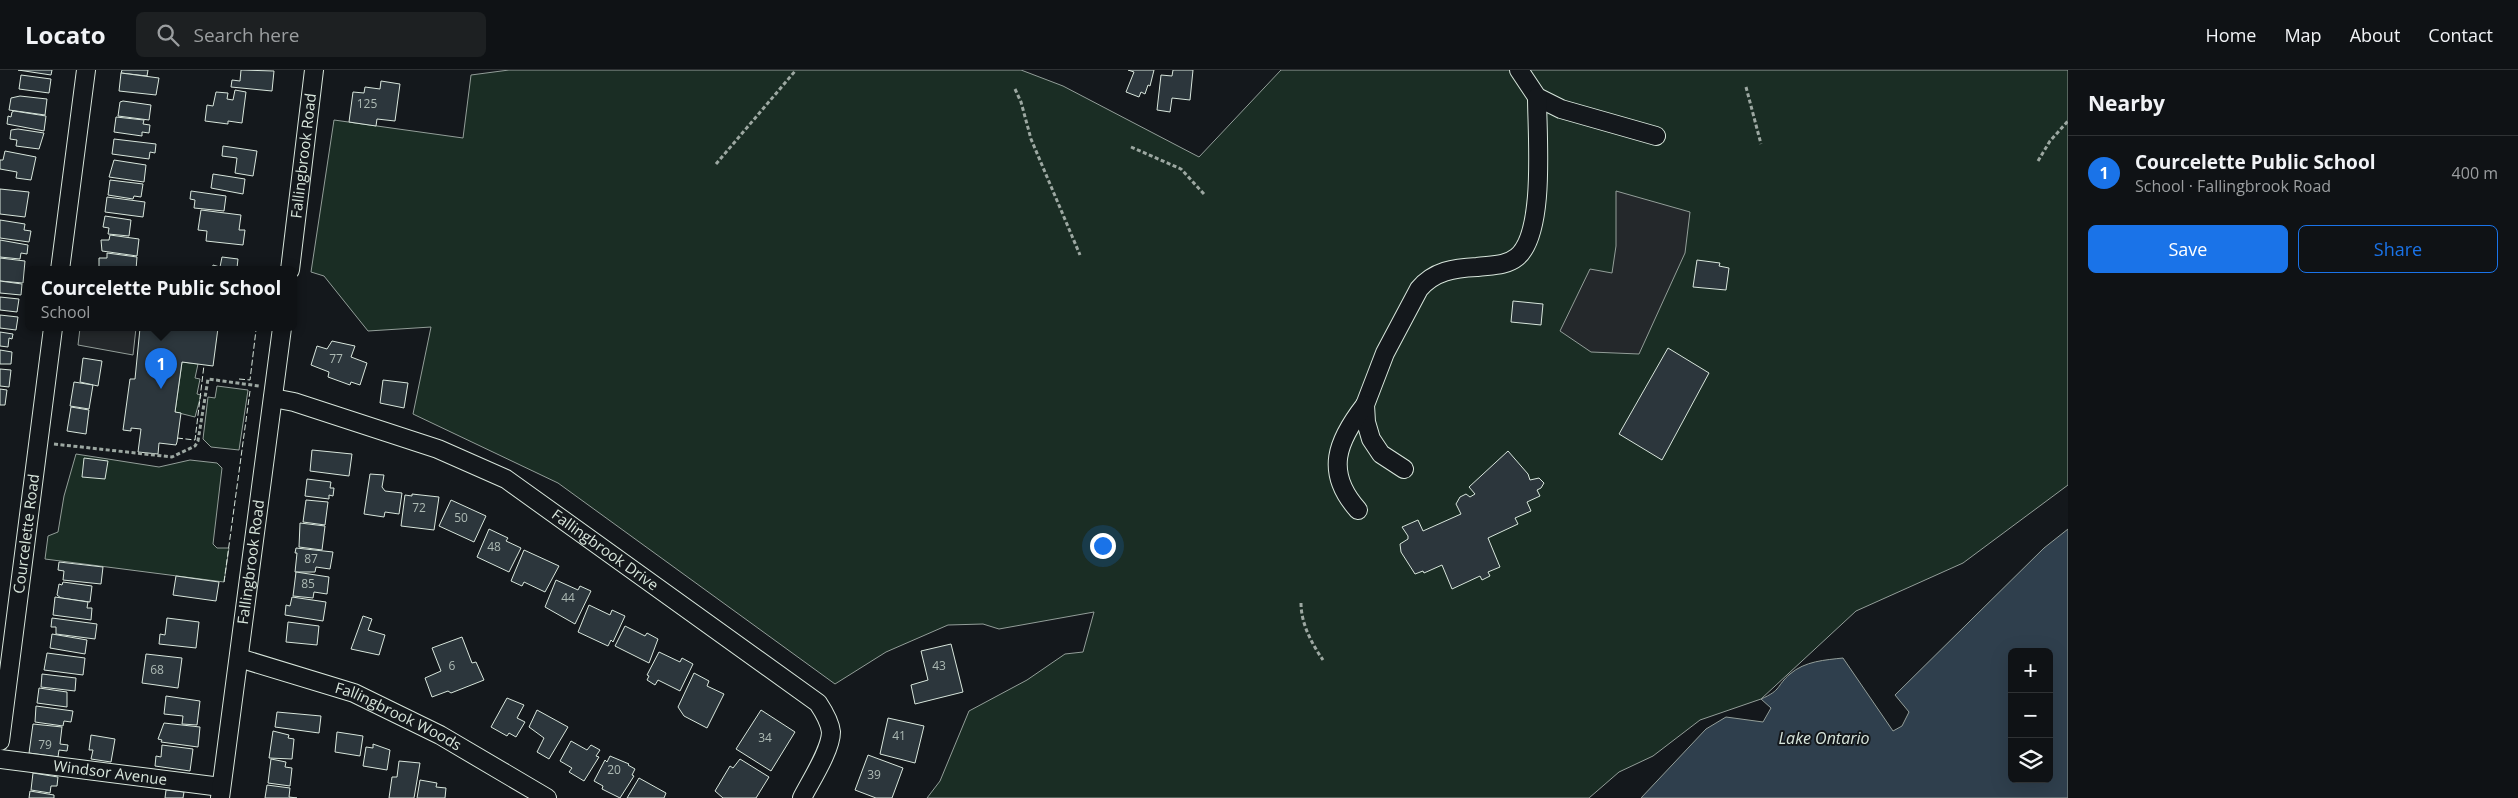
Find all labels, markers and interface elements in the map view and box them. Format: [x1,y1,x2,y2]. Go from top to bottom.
search box [136,12,486,57]
text: Locato [25,18,106,51]
icon: search [154,21,182,49]
text: Search here [194,22,299,48]
text: Home [2206,23,2256,47]
text: Map [2284,23,2322,47]
text: About [2350,23,2400,47]
text: Contact [2428,23,2493,47]
text: Nearby [2088,89,2165,117]
street label: Fallingbrook Road [285,92,320,219]
house number: 125 [357,95,377,112]
text: Courcelette Public School [2135,149,2375,175]
text: 1 [2099,162,2109,184]
text: 400 m [2452,162,2498,184]
text: School · Fallingbrook Road [2135,175,2331,197]
button: Save [2088,225,2288,273]
button: Share [2298,225,2498,273]
popup [25,266,297,331]
text: Courcelette Public School [41,275,281,301]
text: School [41,301,90,323]
pin: 1 [145,348,177,389]
house number: 77 [329,350,343,367]
street label: Courcelette Road [8,473,43,595]
street label: Fallingbrook Road [232,498,268,626]
house number: 72 [412,499,426,516]
street label: Fallingbrook Drive [548,504,663,594]
house number: 50 [454,509,468,526]
your location [1090,533,1116,559]
house number: 48 [487,538,501,555]
house number: 87 [304,550,318,567]
house number: 85 [301,575,315,592]
house number: 44 [561,589,575,606]
map controls [2008,648,2053,783]
button: + [2008,648,2053,693]
house number: 6 [449,657,456,674]
house number: 43 [932,657,946,674]
house number: 68 [150,661,164,678]
street label: Fallingbrook Woods [333,677,466,755]
button: − [2008,693,2053,738]
house number: 41 [892,727,906,744]
water label: Lake Ontario [1778,727,1870,749]
house number: 34 [758,729,772,746]
house number: 79 [38,736,52,753]
button: layers [2008,738,2053,783]
street label: Windsor Avenue [52,755,168,789]
house number: 20 [607,761,621,778]
house number: 39 [867,766,881,783]

